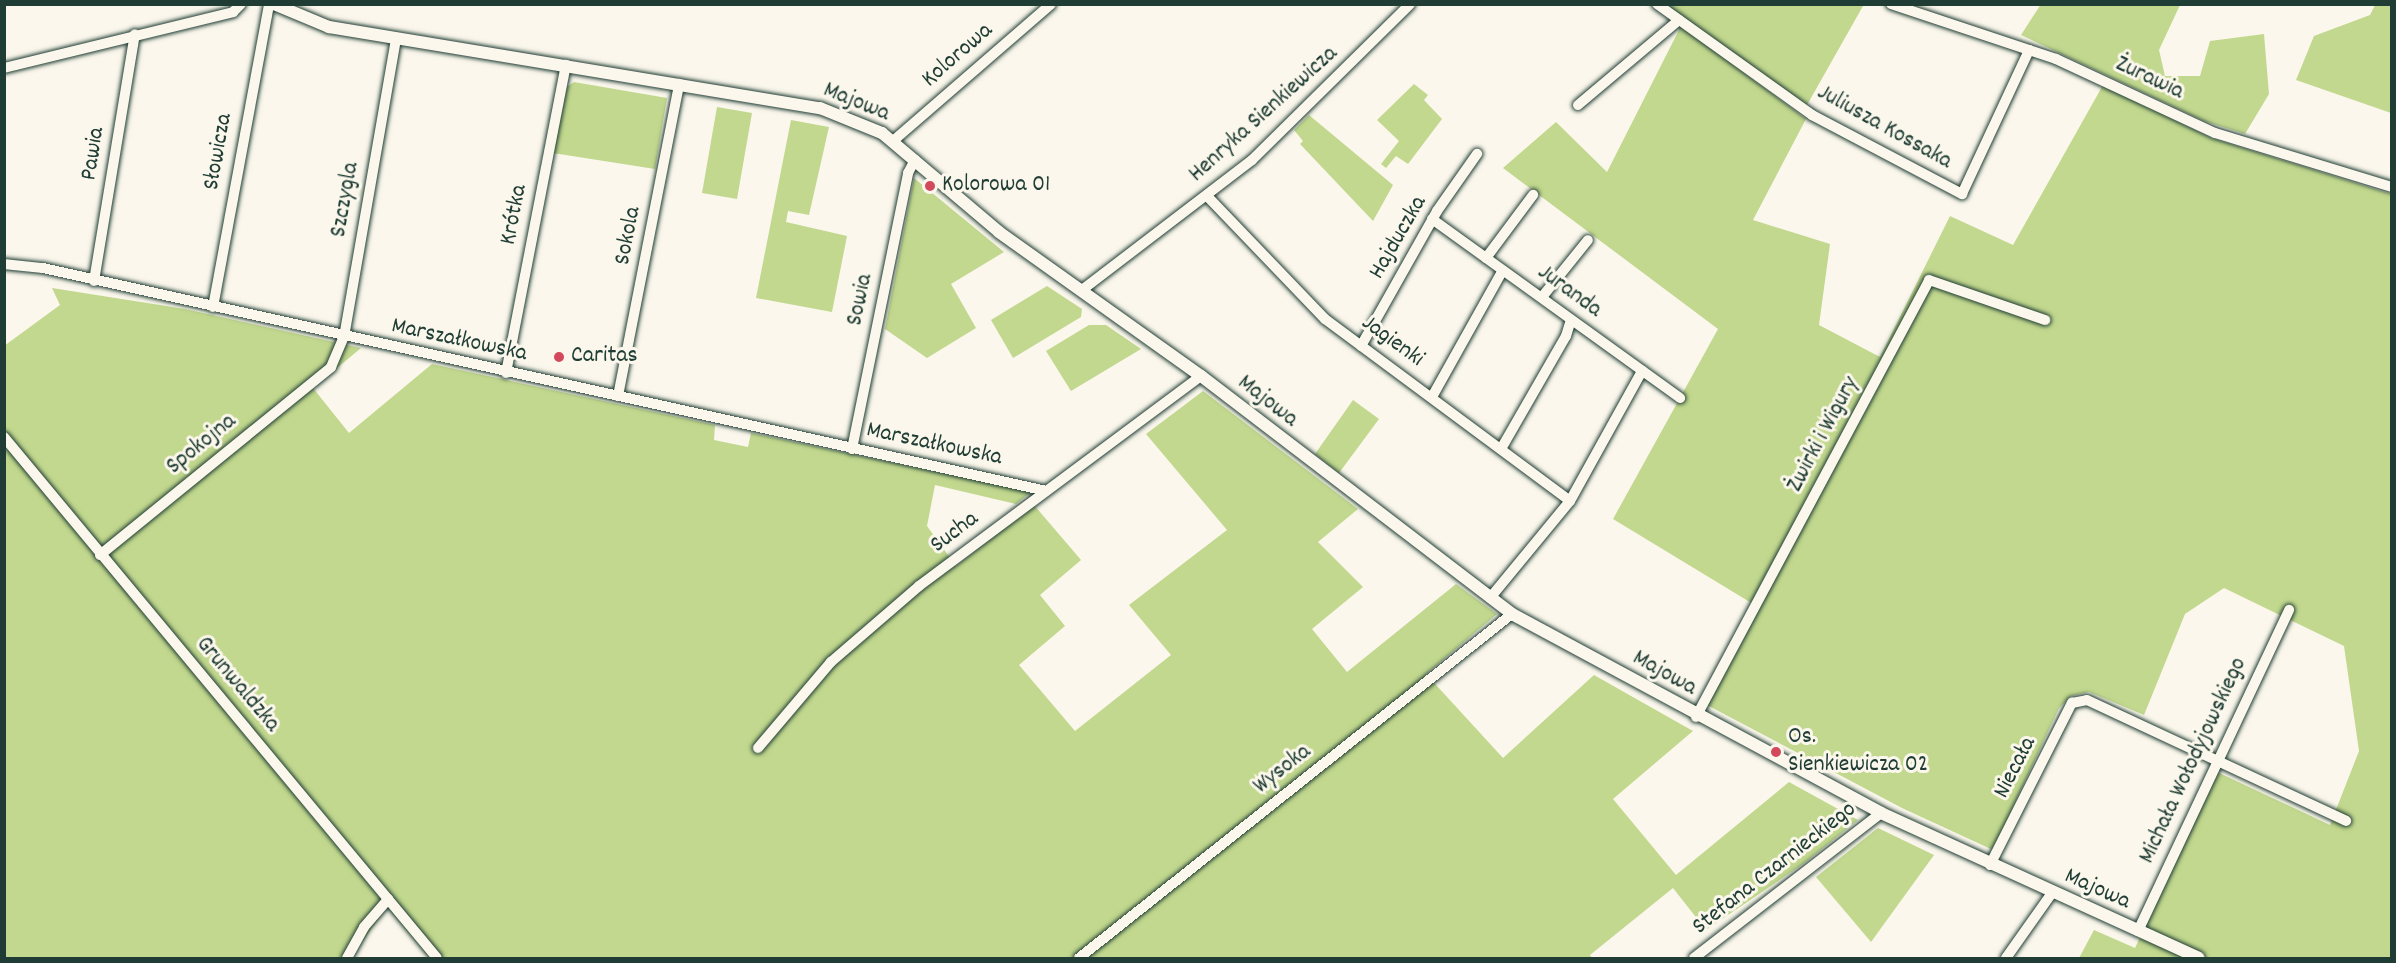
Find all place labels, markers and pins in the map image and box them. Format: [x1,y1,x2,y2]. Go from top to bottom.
place label: Kolorowa 01 [942,172,1050,200]
marker: Kolorowa 01 [923,179,937,193]
place label: Caritas [571,343,638,371]
marker: Caritas [552,350,566,364]
place label: Os. Sienkiewicza 02 [1788,724,1928,780]
marker: Os. Sienkiewicza 02 [1769,745,1783,759]

